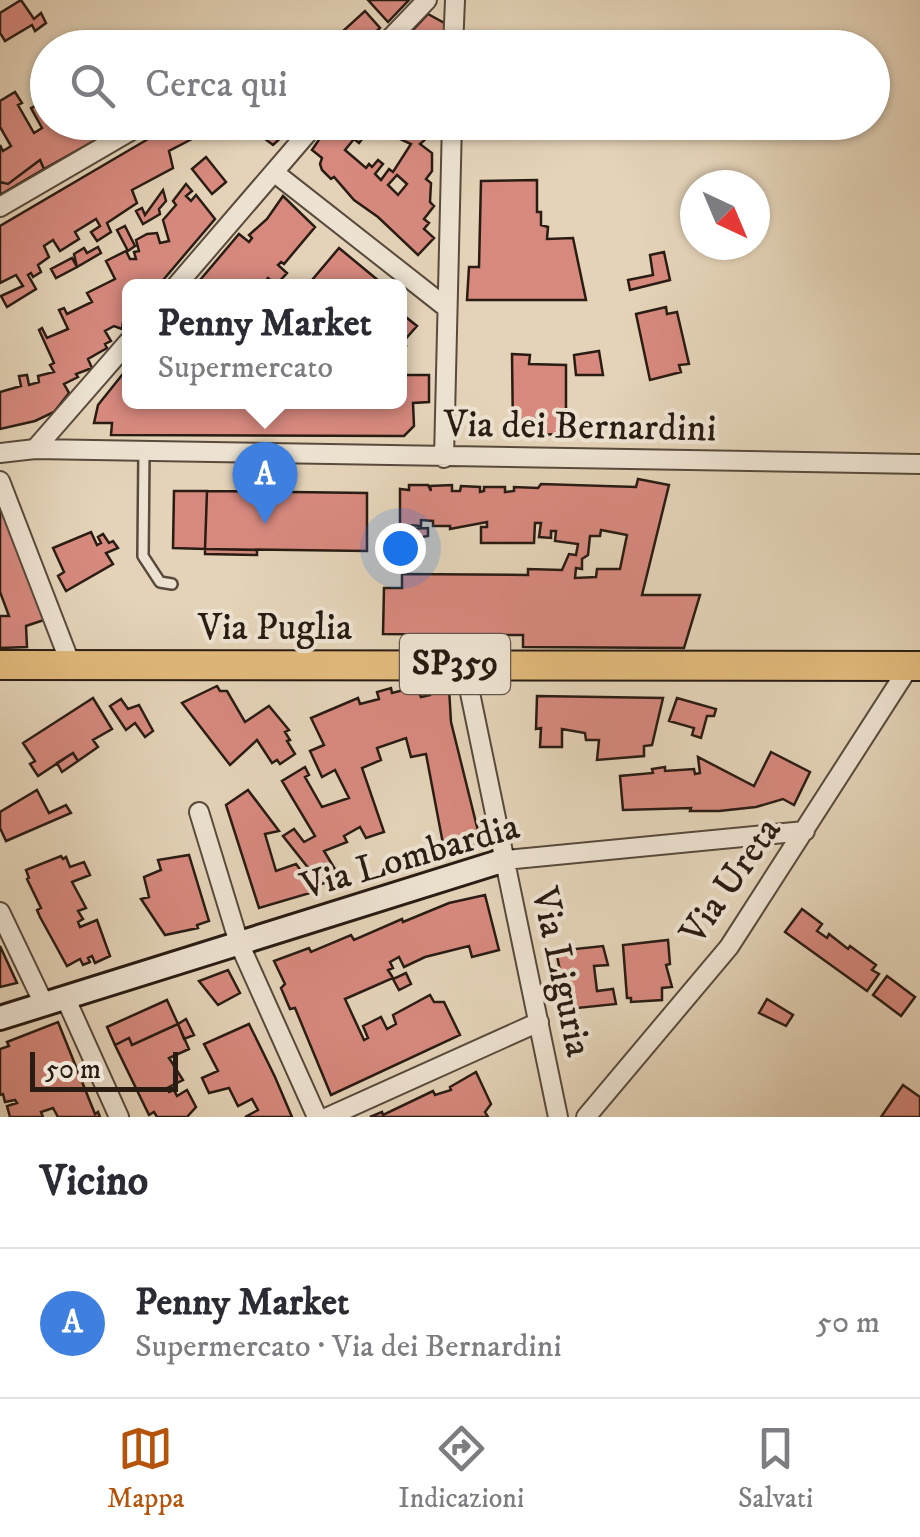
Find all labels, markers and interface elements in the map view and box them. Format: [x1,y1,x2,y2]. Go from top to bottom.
search box [30,30,890,140]
icon: search [65,58,120,113]
text: Cerca qui [145,61,288,109]
north arrow [680,170,770,260]
popup [122,279,407,409]
text: Penny Market [157,300,372,348]
text: Supermercato [157,348,333,388]
street label: Via dei Bernardini [442,401,717,453]
pin: A [232,442,298,524]
your location [375,523,426,574]
street label: Via Puglia [197,604,352,652]
road number: SP359 [400,634,510,694]
street label: Via Lombardia [294,803,525,911]
street label: Via Ureta [669,808,792,955]
street label: Via Liguria [519,882,602,1061]
scale bar [30,1047,178,1092]
text: 50 m [45,1052,101,1087]
text: Vicino [40,1156,148,1208]
text: Penny Market [135,1279,349,1327]
text: A [62,1303,83,1343]
text: 50 m [816,1303,880,1343]
text: Supermercato · Via dei Bernardini [135,1327,562,1367]
tab: Mappa [107,1421,184,1516]
tab: Indicazioni [398,1421,524,1516]
tab: Salvati [738,1421,813,1516]

